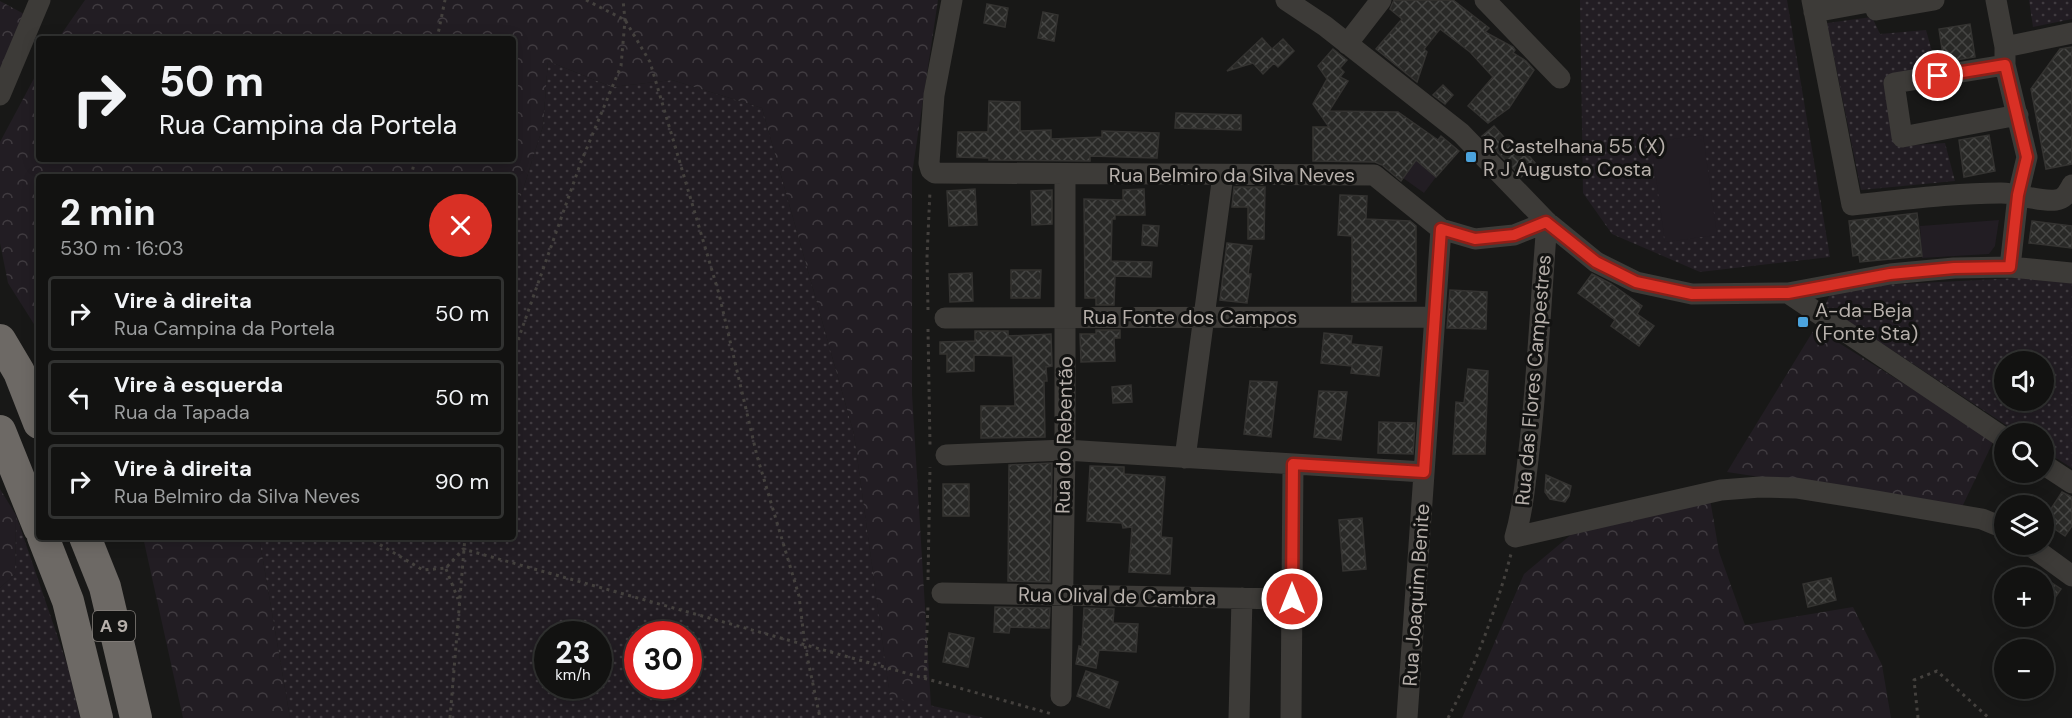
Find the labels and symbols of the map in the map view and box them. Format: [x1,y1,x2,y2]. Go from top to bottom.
pin [1912,50,1963,101]
place label: R Castelhana 55 (X) R J Augusto Costa [1483,133,1665,182]
marker: R Castelhana 55 (X) R J Augusto Costa [1464,150,1478,164]
street label: Rua Belmiro da Silva Neves [1109,162,1355,188]
street label: Rua das Flores Campestres [1509,253,1557,507]
place label: A-da-Beja (Fonte Sta) [1815,297,1918,346]
street label: Rua Fonte dos Campos [1083,304,1297,330]
marker: A-da-Beja (Fonte Sta) [1796,315,1810,329]
street label: Rua do Rebentão [1050,356,1078,514]
street label: Rua Joaquim Benite [1397,503,1435,687]
position arrow [1260,567,1324,631]
street label: Rua Olival de Cambra [1018,581,1216,611]
road number: A 9 [93,611,135,641]
speed limit sign: 30 [624,621,702,699]

